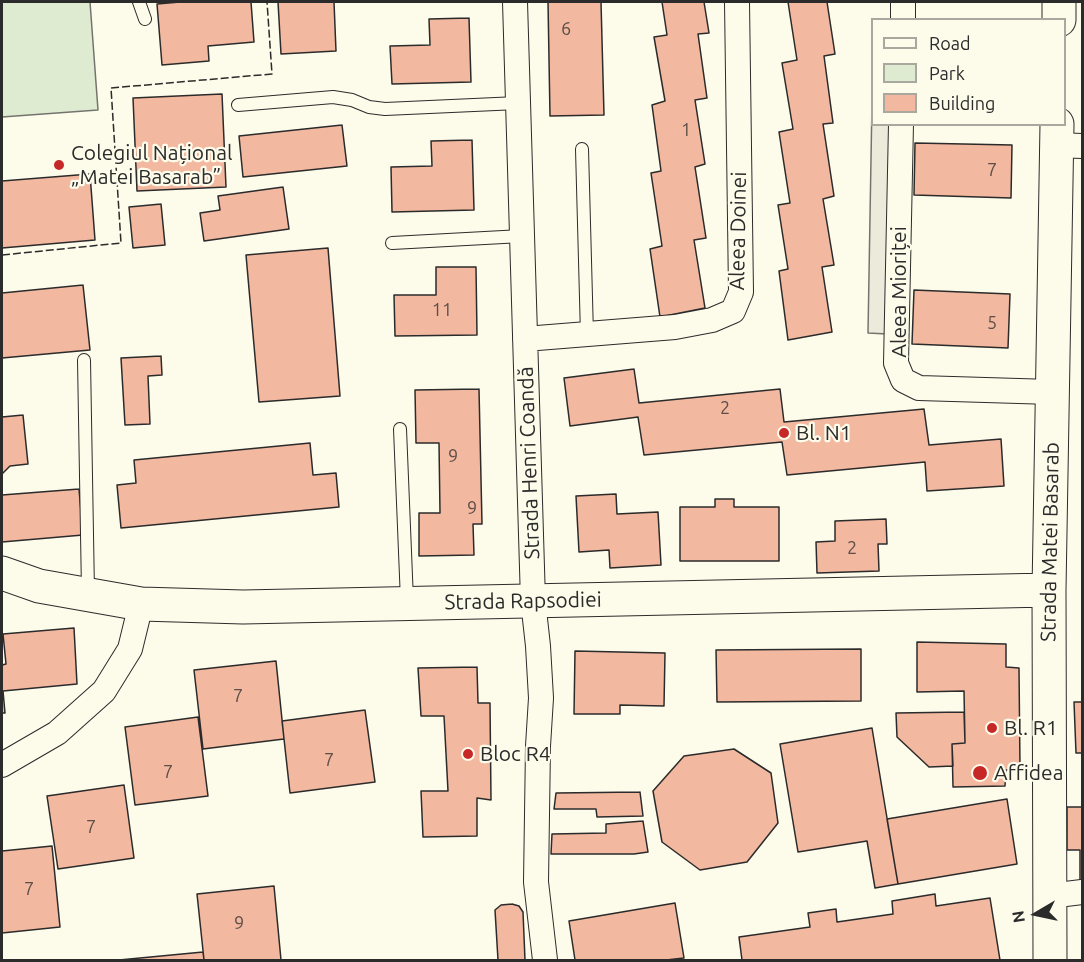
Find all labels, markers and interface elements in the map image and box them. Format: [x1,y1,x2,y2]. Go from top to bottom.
house number: 6 [561,18,571,40]
legend [871,18,1066,126]
text: Road [929,33,971,53]
text: Park [929,63,965,83]
text: Building [929,93,995,113]
house number: 1 [681,119,691,141]
place label: Colegiul Național „Matei Basarab” [71,140,232,190]
marker: Colegiul Național „Matei Basarab” [52,158,66,172]
house number: 7 [987,159,997,181]
street label: Aleea Doinei [724,171,752,291]
street label: Aleea Mioriței [886,226,912,358]
house number: 11 [432,299,452,321]
house number: 5 [987,312,997,334]
street label: Strada Henri Coandă [513,366,545,560]
house number: 2 [720,397,730,419]
place label: Bl. N1 [796,420,852,446]
marker: Bl. N1 [777,426,791,440]
street label: Strada Matei Basarab [1036,442,1064,642]
house number: 9 [448,445,458,467]
house number: 9 [467,497,477,519]
house number: 2 [847,537,857,559]
street label: Strada Rapsodiei [444,587,602,615]
house number: 7 [233,685,243,707]
place label: Bl. R1 [1004,715,1058,741]
marker: Bl. R1 [985,721,999,735]
place label: Bloc R4 [480,741,551,767]
marker: Bloc R4 [461,747,475,761]
house number: 7 [324,749,334,771]
place label: Affidea [994,760,1063,786]
house number: 7 [163,761,173,783]
marker: Affidea [971,764,989,782]
house number: 7 [86,816,96,838]
house number: 7 [24,878,34,900]
north arrow [1006,884,1066,944]
text: N [1008,910,1028,924]
house number: 9 [234,912,244,934]

